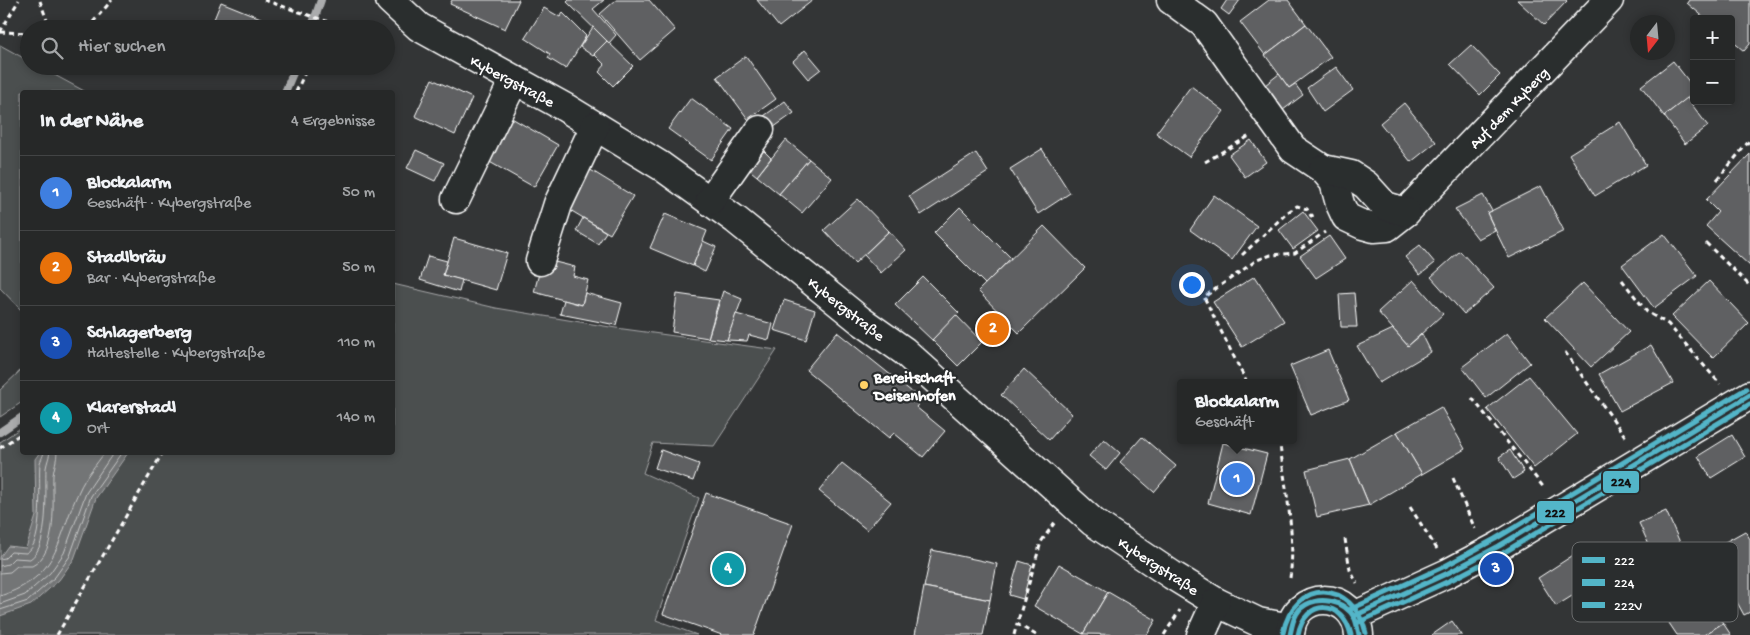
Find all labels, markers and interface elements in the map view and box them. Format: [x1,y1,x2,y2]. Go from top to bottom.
north arrow [1630,15,1675,60]
map controls [1690,15,1735,105]
button: + [1690,15,1735,60]
search box [20,20,395,75]
icon: search [38,34,66,62]
text: Hier suchen [78,36,165,59]
street label: Kybergstraße [466,53,558,114]
button: − [1690,60,1735,105]
street label: Auf dem Kyberg [1467,64,1554,154]
text: In der Nähe [40,110,143,135]
text: 4 Ergebnisse [291,113,375,132]
text: Blockalarm [87,172,171,195]
text: 1 [53,184,59,203]
text: 50 m [342,184,375,203]
text: Geschäft · Kybergstraße [87,195,251,214]
text: Stadlbräu [87,247,166,270]
text: 2 [52,259,60,278]
text: 50 m [342,259,375,278]
text: Bar · Kybergstraße [87,270,215,289]
your location [1179,272,1205,298]
street label: Kybergstraße [802,275,888,347]
pin: 2 [977,310,1009,348]
text: Schlagerberg [87,322,192,345]
text: 3 [52,334,60,353]
text: 110 m [338,334,375,353]
text: Haltestelle · Kybergstraße [87,345,265,364]
place label: Bereitschaft Deisenhofen [872,369,956,407]
marker: Bereitschaft Deisenhofen [858,379,870,391]
popup [1177,379,1297,444]
text: Blockalarm [1195,391,1279,414]
text: Klarerstadl [87,397,176,420]
text: 4 [52,409,60,428]
text: 140 m [337,409,375,428]
text: Geschäft [1195,414,1254,433]
text: Ort [87,420,109,439]
pin: 1 [1221,460,1253,498]
line badge: 224 [1602,470,1640,494]
text: 224 [1611,475,1632,492]
line badge: 222 [1536,500,1575,524]
text: 222 [1545,506,1565,523]
street label: Kybergstraße [1113,535,1202,602]
legend [1572,542,1738,622]
pin: 4 [712,550,744,588]
pin: 3 [1480,550,1512,588]
text: 222 [1614,554,1635,571]
text: 224 [1614,576,1635,593]
text: 222V [1614,599,1643,616]

